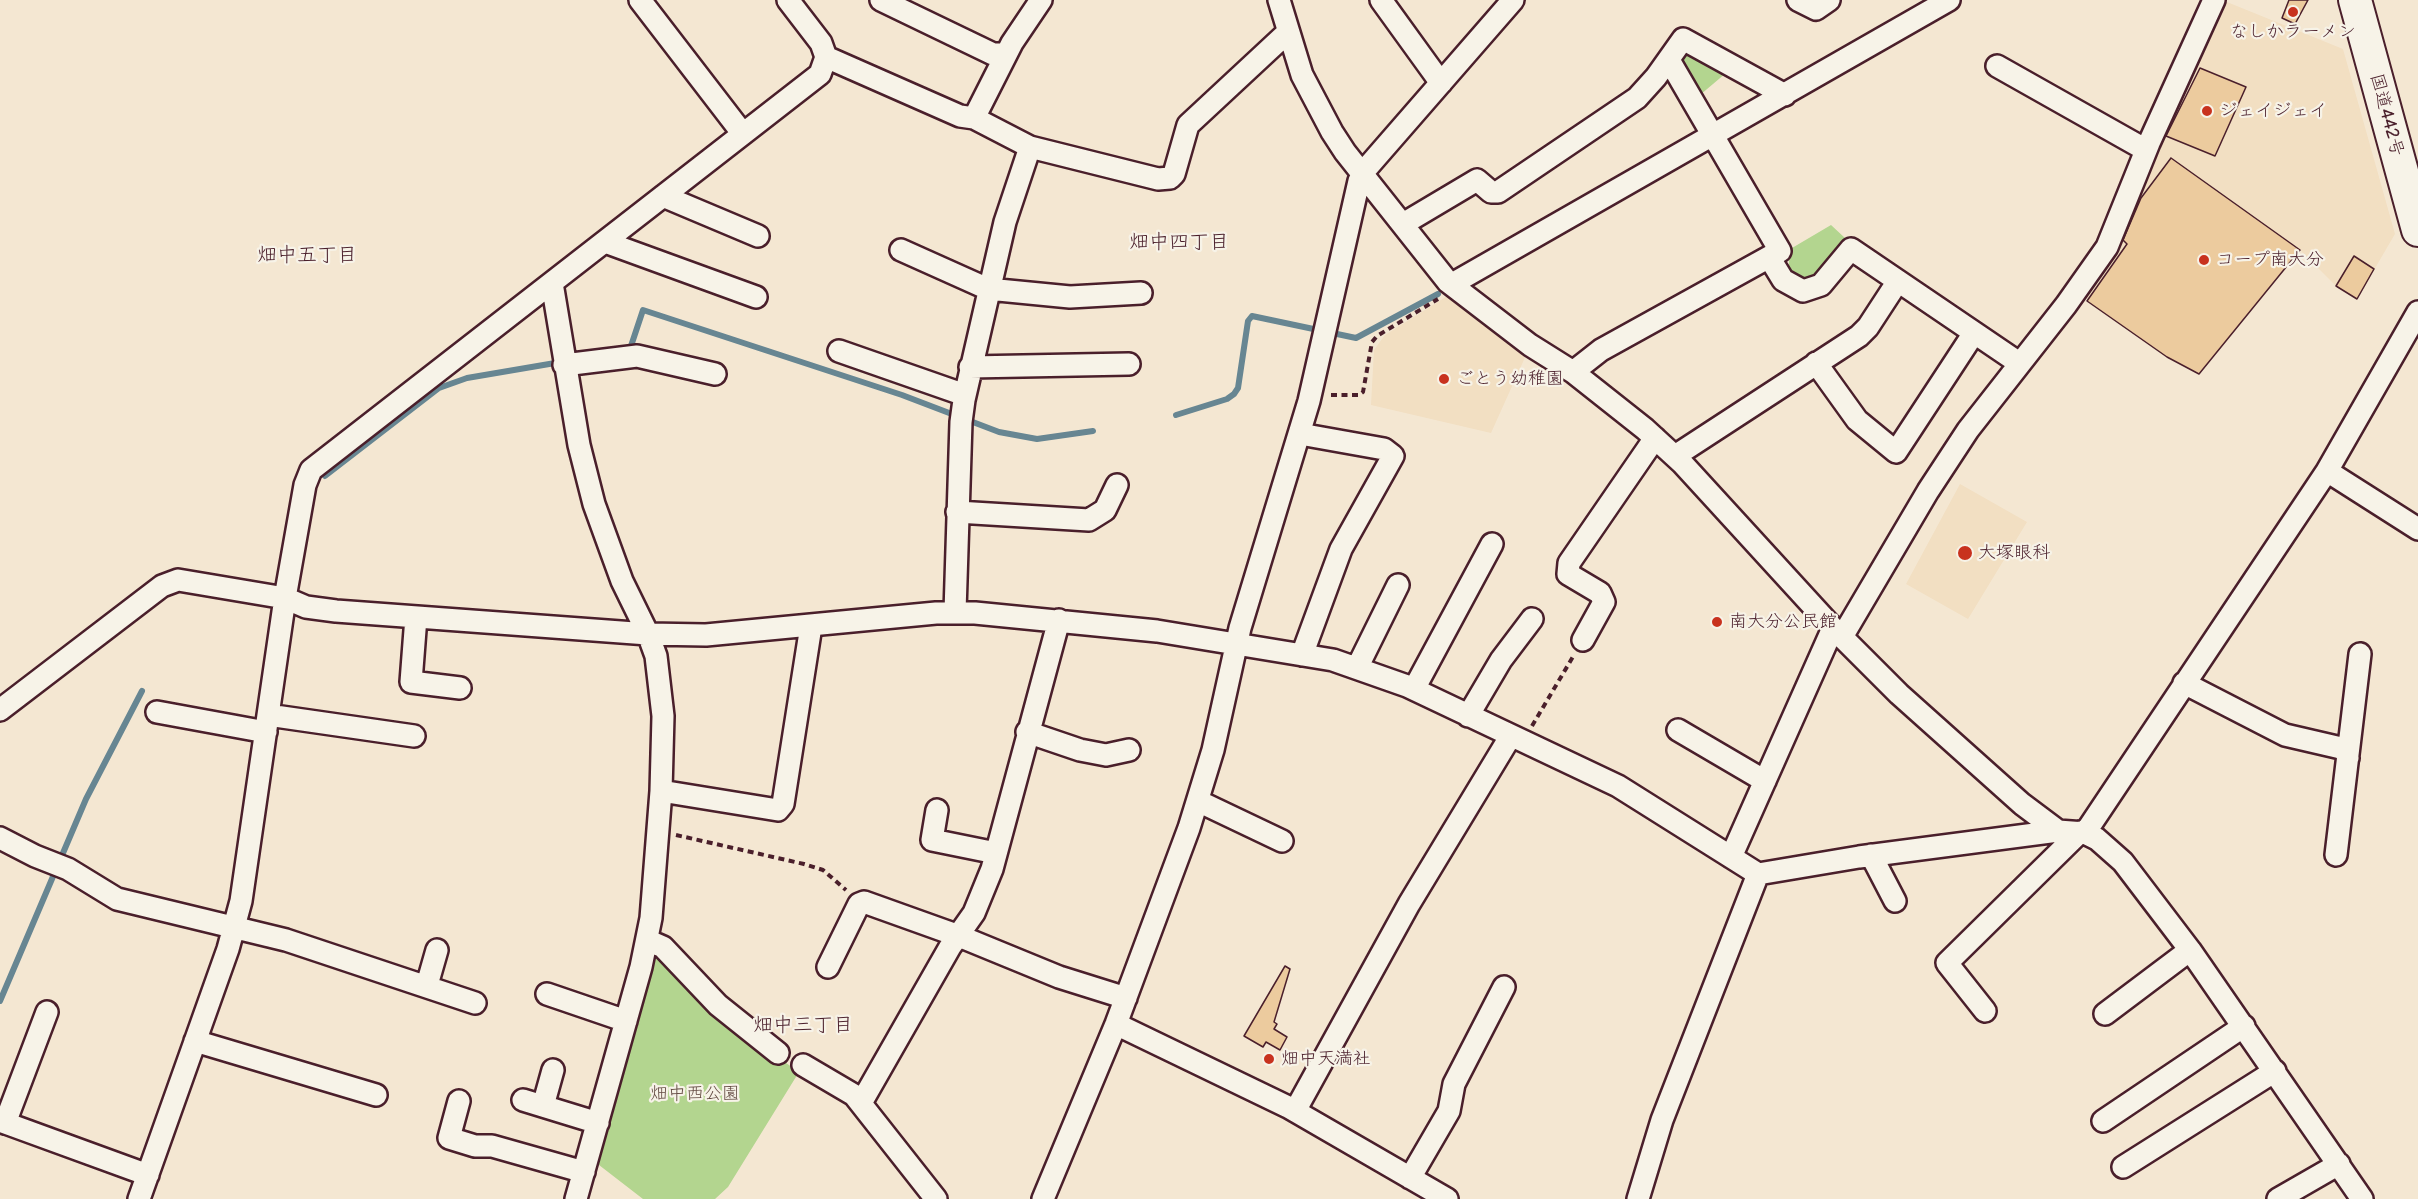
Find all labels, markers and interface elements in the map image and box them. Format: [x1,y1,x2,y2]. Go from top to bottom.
marker: なしかラーメン [2286,5,2300,19]
place label: なしかラーメン [2230,21,2356,43]
street label: 国道442号 [2365,71,2407,159]
place label: ジェイジェイ [2219,100,2327,122]
marker: ジェイジェイ [2200,104,2214,118]
district label: 畑中四丁目 [1129,231,1229,255]
district label: 畑中五丁目 [257,244,357,268]
place label: コープ南大分 [2216,249,2324,271]
marker: コープ南大分 [2197,253,2211,267]
place label: ごとう幼稚園 [1456,368,1564,390]
marker: ごとう幼稚園 [1437,372,1451,386]
place label: 大塚眼科 [1978,542,2050,564]
marker: 大塚眼科 [1956,544,1974,562]
place label: 南大分公民館 [1729,611,1837,633]
marker: 南大分公民館 [1710,615,1724,629]
district label: 畑中三丁目 [753,1014,853,1038]
place label: 畑中天満社 [1281,1048,1371,1070]
marker: 畑中天満社 [1262,1052,1276,1066]
park label: 畑中西公園 [650,1083,740,1105]

